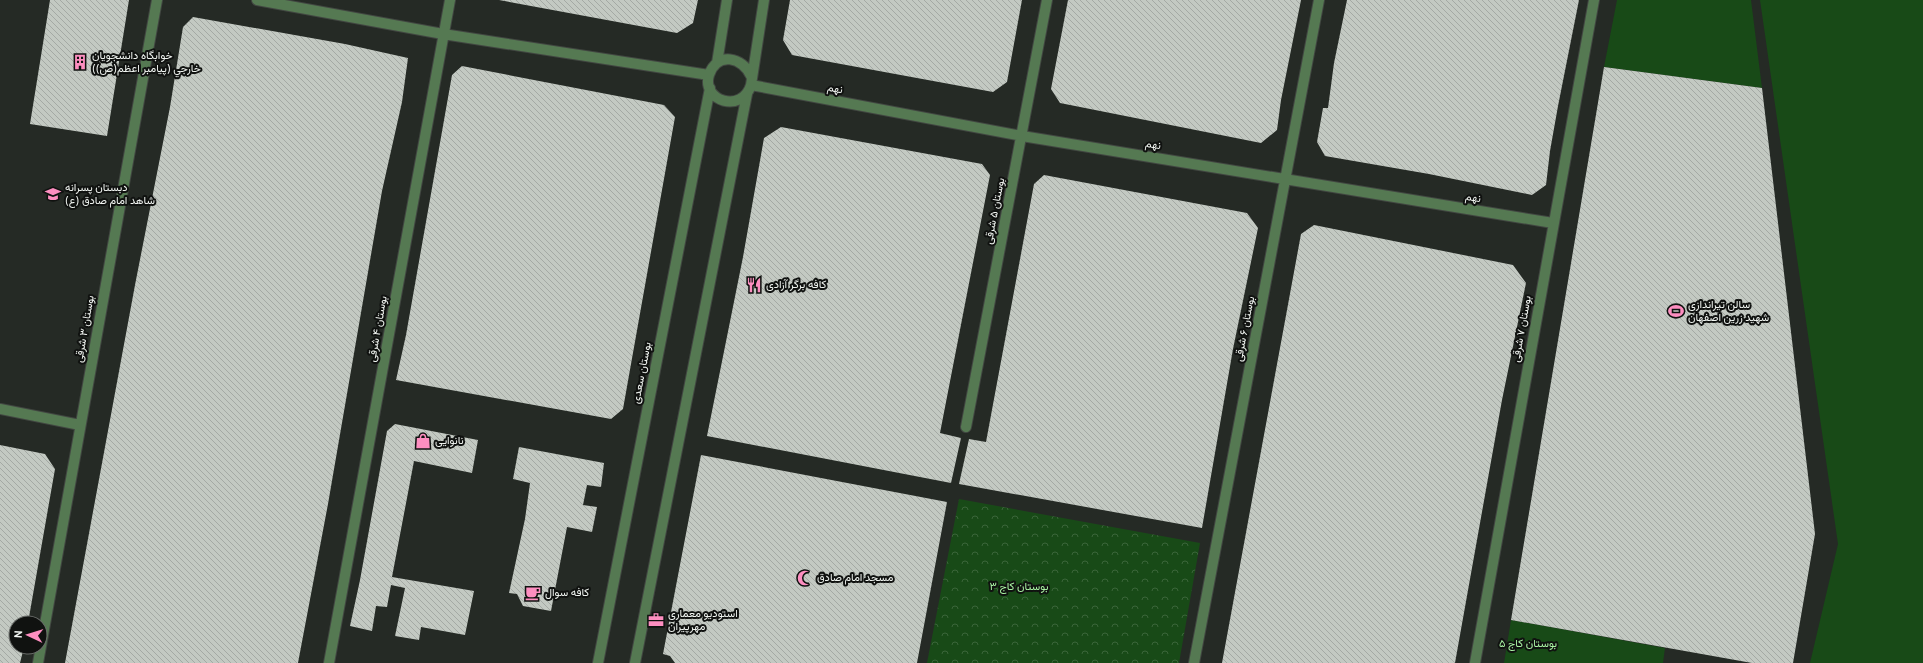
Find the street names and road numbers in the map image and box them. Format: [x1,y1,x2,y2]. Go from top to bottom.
street label: نهم [826,81,844,97]
street label: نهم [1144,137,1162,153]
street label: بوستان ۵ شرقی [982,177,1008,245]
street label: نهم [1464,190,1482,206]
street label: بوستان ۳ شرقی [72,294,98,364]
street label: بوستان ۴ شرقی [365,295,391,363]
street label: بوستان ۶ شرقی [1232,295,1258,363]
street label: بوستان ۷ شرقی [1509,295,1535,363]
street label: بوستان سعدی [629,341,655,405]

